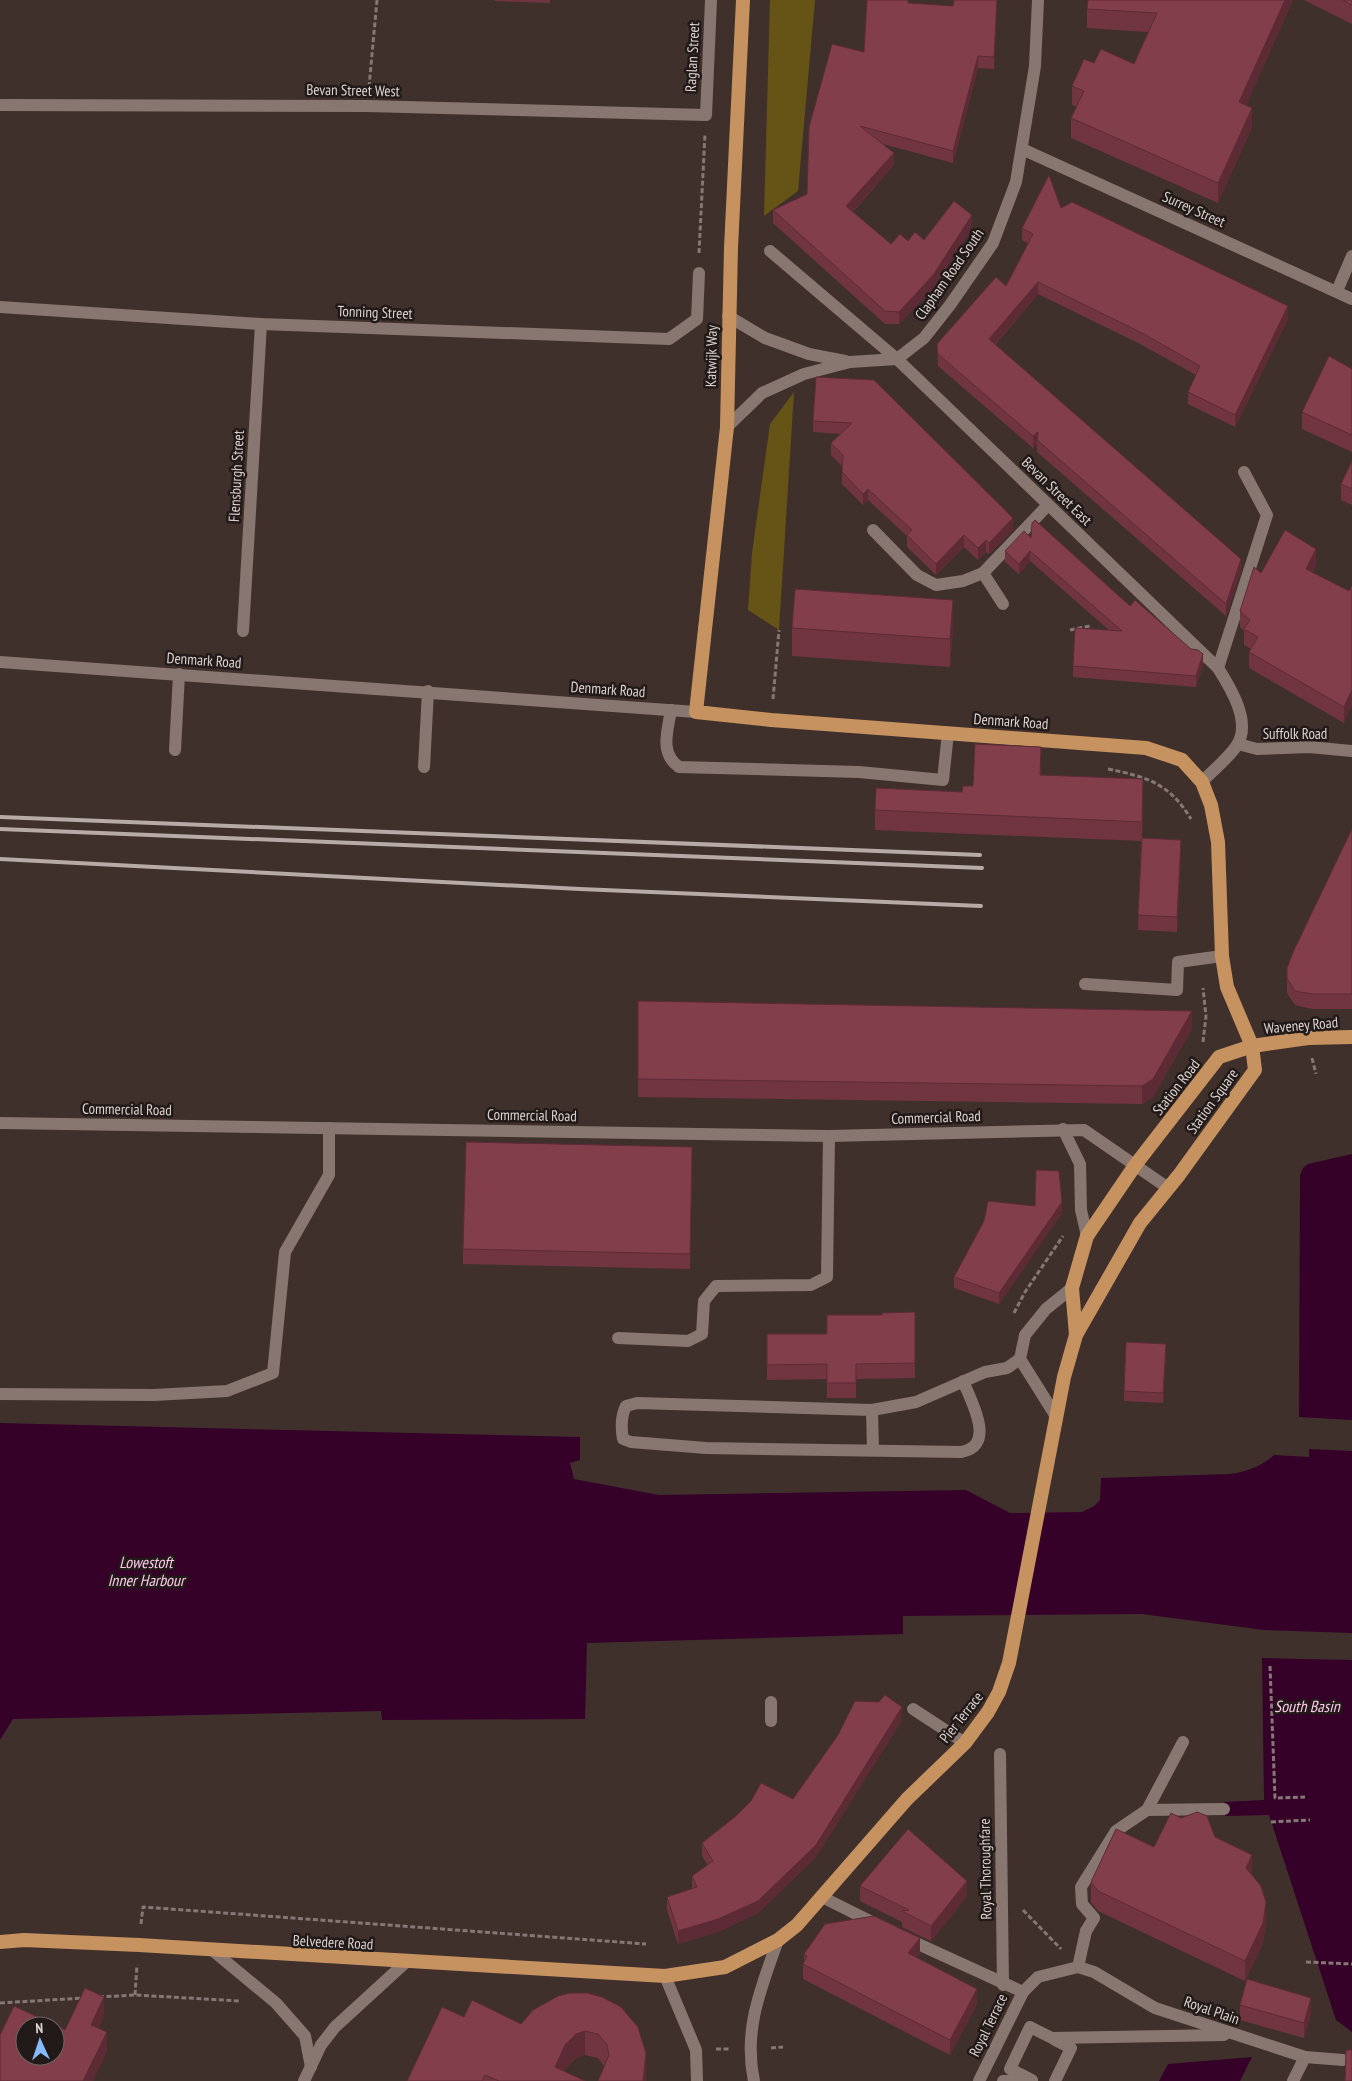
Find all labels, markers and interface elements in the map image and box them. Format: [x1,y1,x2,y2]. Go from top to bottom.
street label: Raglan Street [681,22,703,92]
street label: Bevan Street West [306,80,400,100]
street label: Surrey Street [1160,187,1228,231]
street label: Clapham Road South [910,225,988,323]
street label: Tonning Street [337,301,413,323]
street label: Katwijk Way [701,324,721,387]
street label: Flensburgh Street [224,430,248,522]
street label: Bevan Street East [1018,453,1096,529]
street label: Denmark Road [166,648,242,672]
street label: Denmark Road [570,677,646,701]
street label: Denmark Road [973,709,1049,733]
street label: Suffolk Road [1263,724,1327,743]
street label: Waveney Road [1263,1012,1339,1038]
street label: Station Road [1148,1055,1204,1119]
street label: Station Square [1182,1065,1242,1137]
street label: Commercial Road [82,1099,172,1119]
street label: Commercial Road [487,1105,577,1125]
street label: Commercial Road [891,1106,981,1128]
water label: Lowestoft Inner Harbour [108,1552,187,1590]
street label: Pier Terrace [935,1688,987,1746]
water label: South Basin [1274,1696,1341,1716]
street label: Royal Thoroughfare [975,1818,995,1920]
street label: Belvedere Road [292,1930,374,1954]
street label: Royal Terrace [965,1990,1011,2060]
street label: Royal Plain [1182,1992,1242,2028]
north arrow [15,2016,65,2066]
text: N [35,2019,44,2037]

